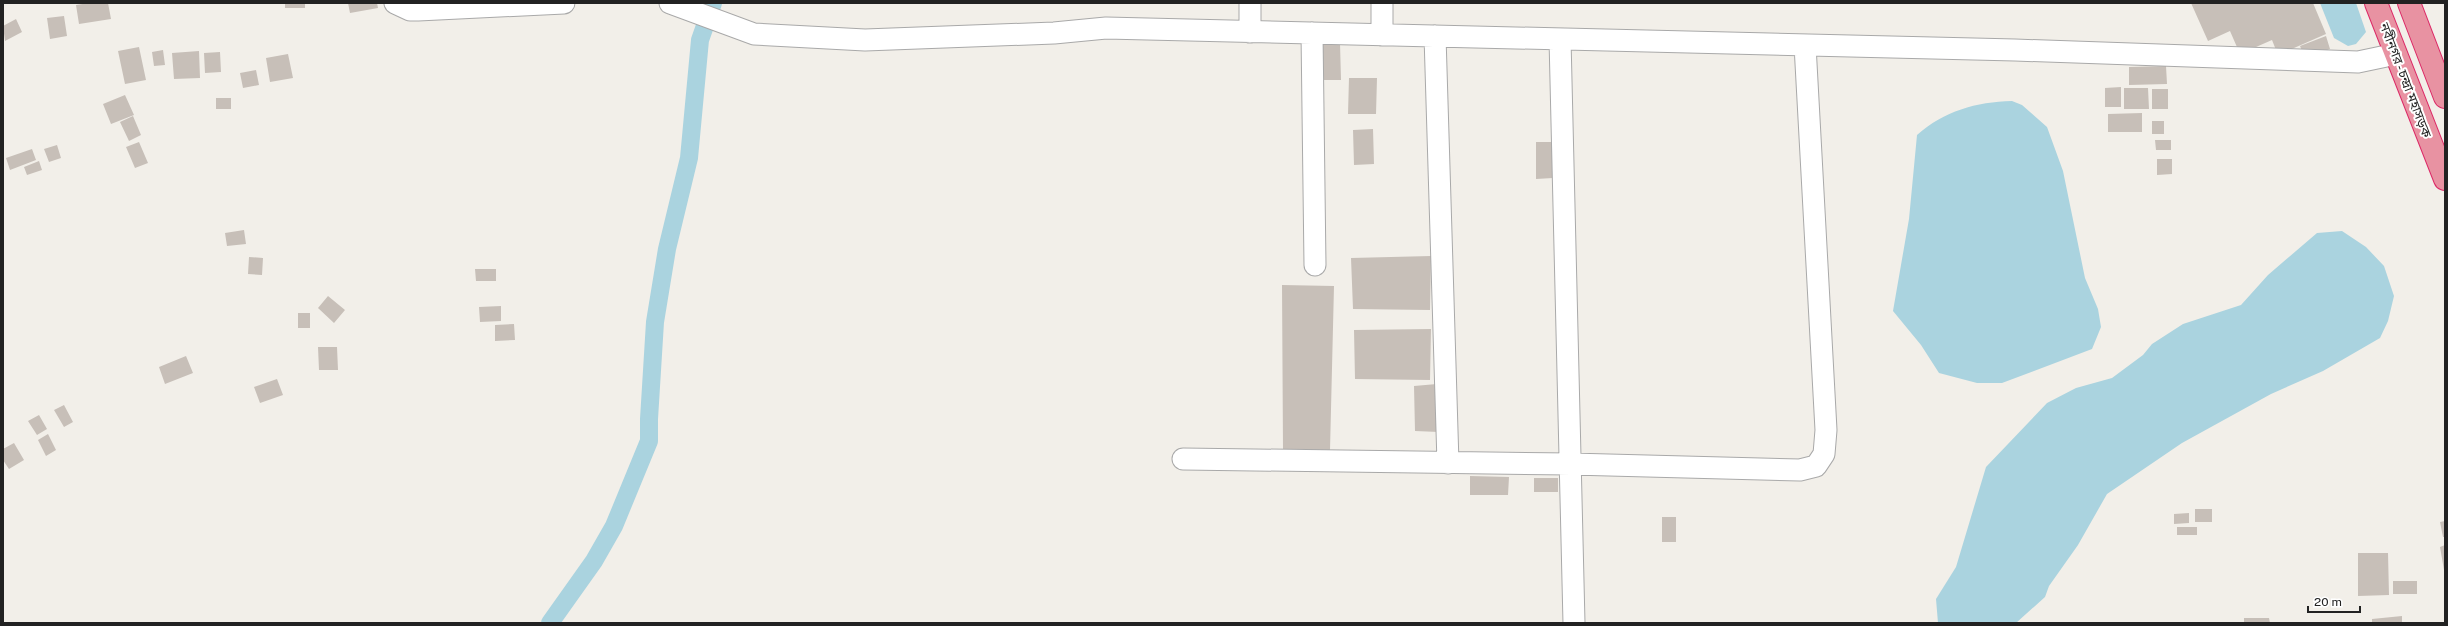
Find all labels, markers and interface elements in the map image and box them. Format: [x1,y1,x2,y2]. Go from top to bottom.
street label: নবীনগর - চন্দ্রা মহাসড়ক [2376,20,2435,140]
scale bar [2308,588,2360,614]
text: 20 m [2314,595,2342,609]

